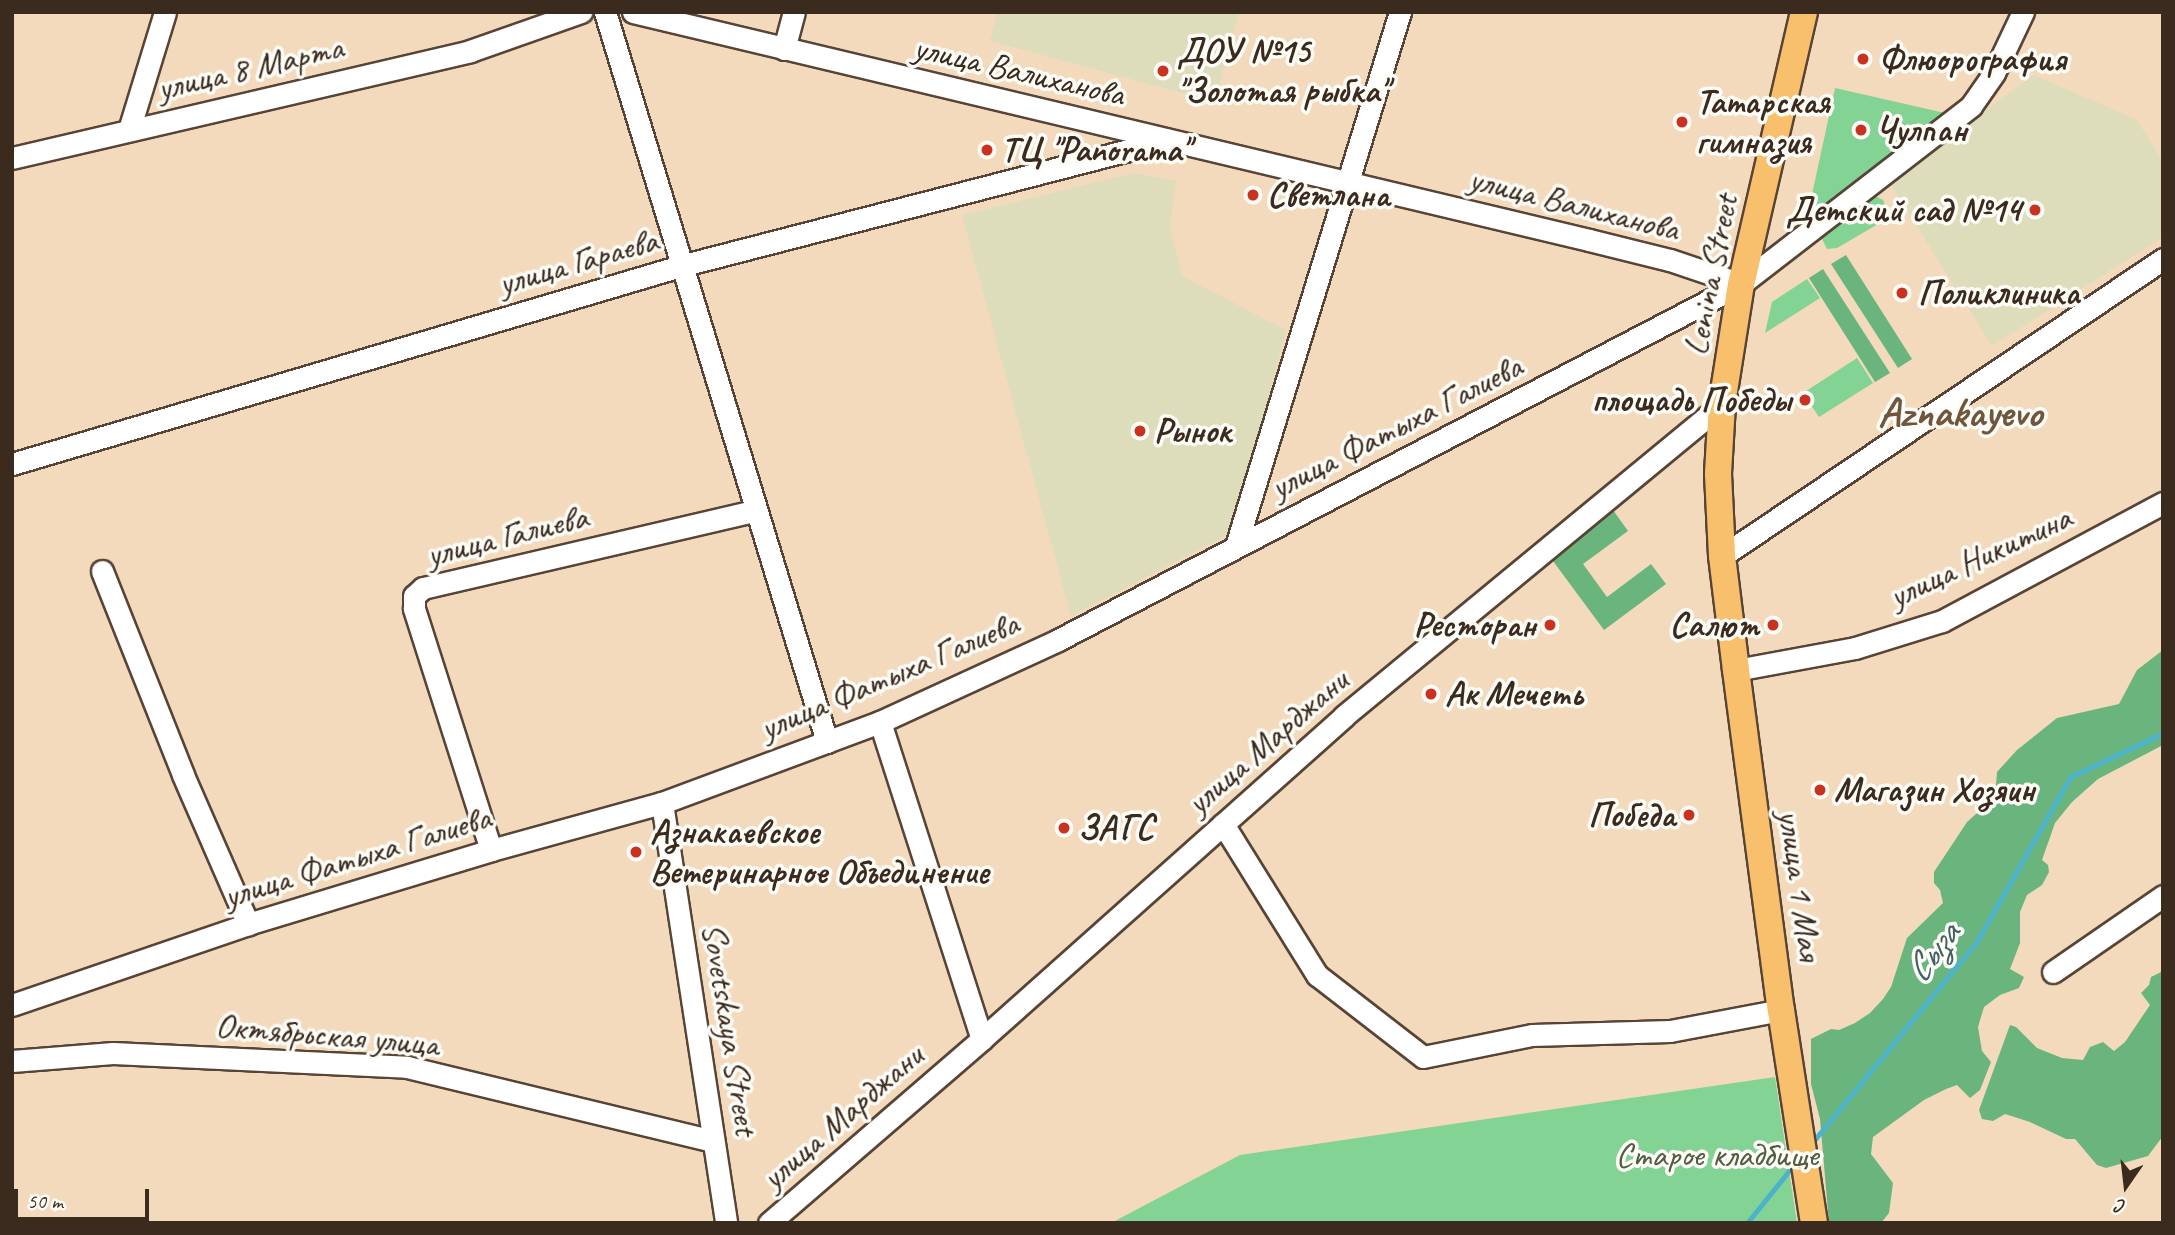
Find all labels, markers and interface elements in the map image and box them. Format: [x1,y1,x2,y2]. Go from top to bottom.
street label: улица 8 Марта [153,26,347,110]
street label: улица Валиханова [909,26,1129,116]
place label: ДОУ №15 "Золотая рыбка" [1177,30,1385,112]
place label: Флюорография [1879,38,2066,80]
marker: Флюорография [1853,49,1873,69]
marker: ДОУ №15 "Золотая рыбка" [1155,63,1171,79]
place label: Татарская гимназия [1696,81,1830,163]
place label: Чулпан [1875,109,1967,151]
marker: Татарская гимназия [1674,114,1690,130]
marker: Чулпан [1853,122,1869,138]
place label: ТЦ "Panorama" [1001,129,1189,171]
marker: ТЦ "Panorama" [979,142,995,158]
street label: улица Валиханова [1464,158,1684,250]
place label: Светлана [1267,174,1389,216]
marker: Светлана [1245,187,1261,203]
place label: Детский сад №14 [1786,189,2021,231]
street label: Lenina Street [1675,191,1747,359]
marker: Детский сад №14 [2027,202,2043,218]
street label: улица Гараева [494,219,662,305]
place label: Поликлиника [1918,272,2079,314]
marker: Поликлиника [1892,283,1912,303]
street label: улица Фатыха Галиева [1264,346,1528,508]
place label: площадь Победы [1591,379,1791,421]
district label: Aznakayevo [1878,388,2042,438]
marker: площадь Победы [1797,392,1813,408]
place label: Рынок [1154,410,1231,452]
marker: Рынок [1132,423,1148,439]
street label: улица Галиева [422,496,592,576]
street label: улица Никитина [1880,496,2080,618]
street label: улица Фатыха Галиева [754,603,1024,749]
place label: Ресторан [1414,604,1536,646]
place label: Салют [1670,604,1759,646]
marker: Ресторан [1542,617,1558,633]
marker: Салют [1765,617,1781,633]
street label: улица Марджани [1179,661,1355,823]
place label: Ак Мечеть [1445,673,1582,715]
marker: Ак Мечеть [1423,686,1439,702]
place label: Магазин Хозяин [1834,769,2035,811]
marker: Магазин Хозяин [1812,782,1828,798]
place label: Победа [1588,794,1675,836]
street label: улица Фатыха Галиева [219,797,495,917]
place label: ЗАГС [1078,807,1154,849]
marker: Победа [1681,807,1697,823]
street label: улица 1 Мая [1769,807,1831,963]
place label: Азнакаевское Ветеринарное Объединение [650,811,989,893]
marker: ЗАГС [1056,820,1072,836]
marker: Азнакаевское Ветеринарное Объединение [628,844,644,860]
water label: Сыза [1895,913,1969,991]
street label: Sovetskaya Street [692,920,768,1138]
street label: Октябрьская улица [213,1004,441,1066]
street label: улица Марджани [754,1036,930,1198]
park label: Старое кладбище [1615,1134,1819,1176]
north arrow [2091,1151,2161,1221]
scale bar [18,1176,152,1220]
text: 50 m [27,1188,63,1214]
text: С [2113,1194,2128,1219]

